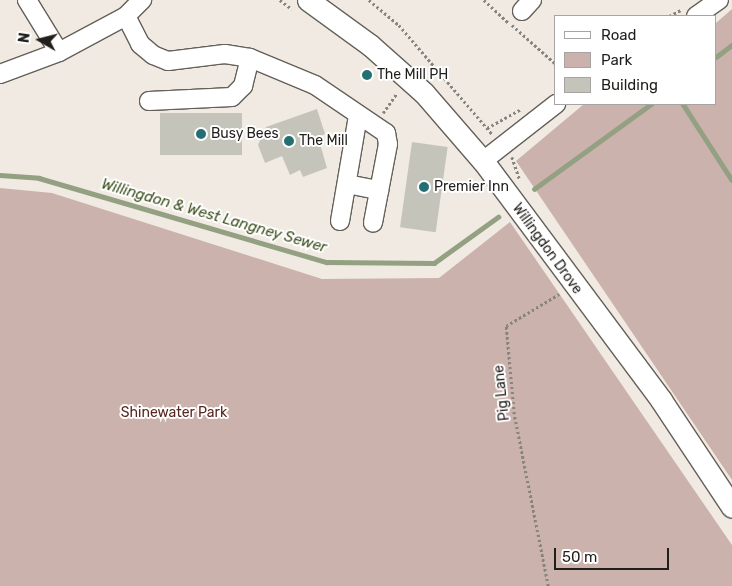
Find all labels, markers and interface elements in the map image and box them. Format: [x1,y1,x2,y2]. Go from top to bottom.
north arrow [15,15,65,65]
legend [554,15,717,105]
text: Road [601,26,637,44]
text: N [16,32,34,44]
text: Park [601,51,632,69]
place label: The Mill PH [377,67,448,83]
marker: The Mill PH [361,69,373,81]
text: Building [601,76,658,94]
place label: Busy Bees [211,126,279,142]
marker: Busy Bees [195,128,207,140]
place label: The Mill [299,133,348,149]
marker: The Mill [283,135,295,147]
water label: Willingdon & West Langney Sewer [99,175,329,257]
place label: Premier Inn [434,179,509,195]
marker: Premier Inn [418,181,430,193]
street label: Willingdon Drove [509,200,585,298]
street label: Pig Lane [491,364,513,422]
park label: Shinewater Park [121,405,227,421]
scale bar [557,538,672,570]
text: 50 m [562,548,597,566]

